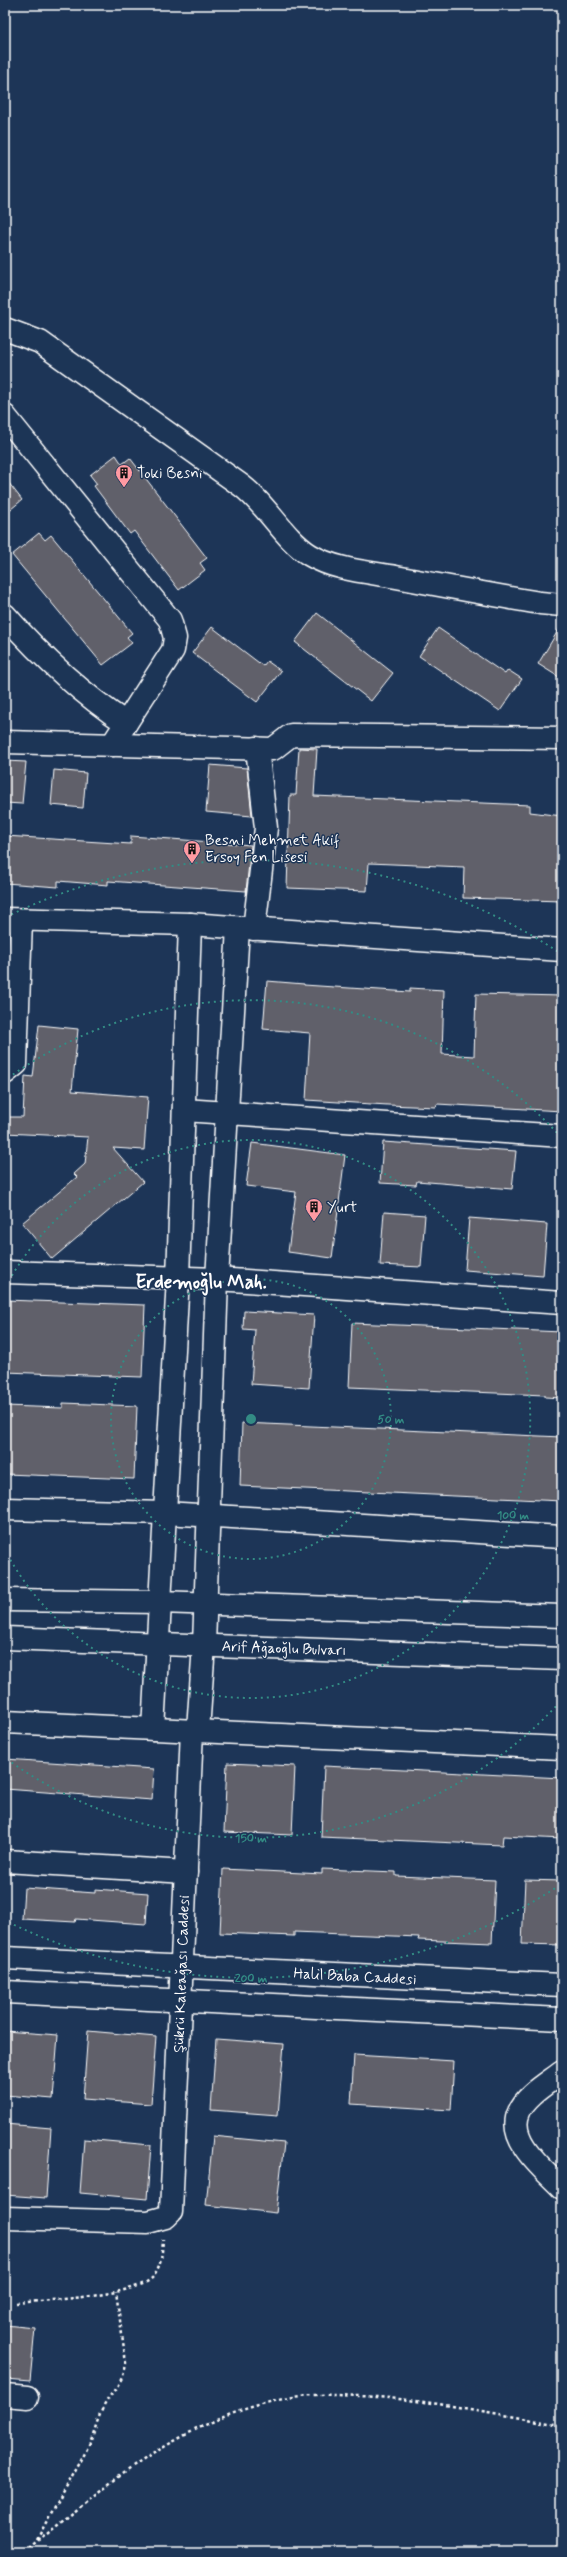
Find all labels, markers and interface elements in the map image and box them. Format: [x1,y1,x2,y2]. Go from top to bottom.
building icon: Toki Besni [114,463,134,488]
place label: Toki Besni [137,464,202,484]
place label: Besni Mehmet Akif Ersoy Fen Lisesi [205,831,340,868]
building icon: Besni Mehmet Akif Ersoy Fen Lisesi [182,839,202,864]
building icon: Yurt [304,1197,324,1222]
place label: Yurt [327,1198,357,1218]
district label: Erdemoğlu Mah. [135,1270,267,1296]
centre of rings [244,1412,258,1426]
text: 50 m [378,1412,405,1428]
text: 100 m [497,1508,530,1524]
street label: Arif Ağaoğlu Bulvarı [221,1637,347,1661]
text: 150 m [235,1831,267,1847]
street label: Şükrü Kaleağası Caddesi [169,1895,195,2053]
street label: Halil Baba Caddesi [293,1964,417,1990]
text: 200 m [235,1971,268,1987]

